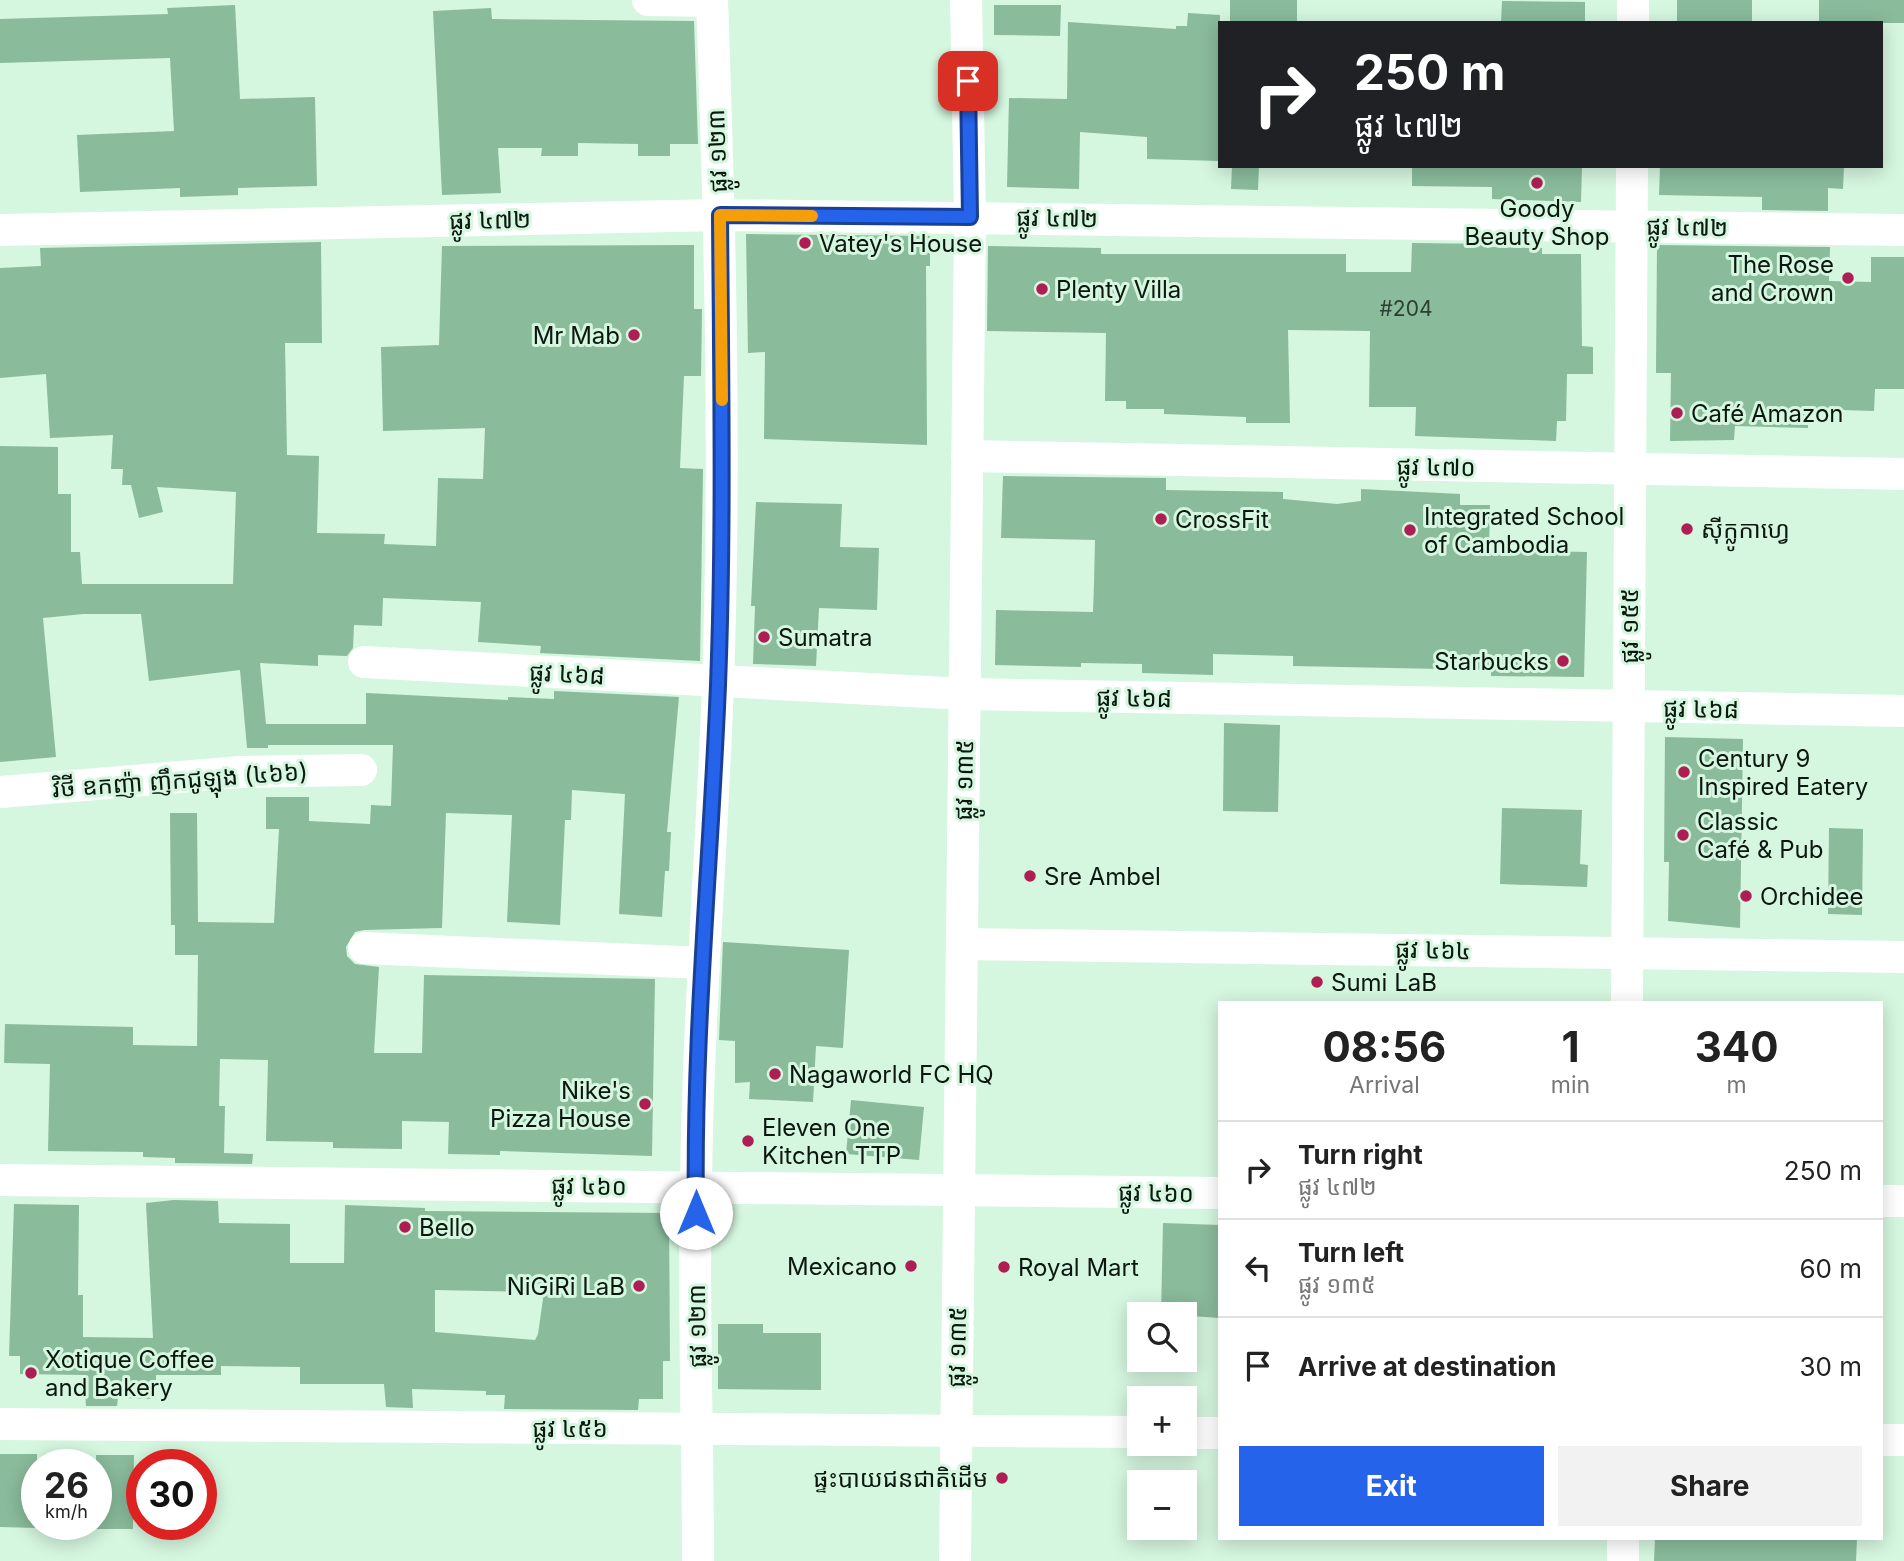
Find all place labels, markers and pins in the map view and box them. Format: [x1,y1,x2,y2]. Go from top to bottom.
pin [938,51,998,111]
marker: Goody Beauty Shop [1529,175,1545,191]
place label: Goody Beauty Shop [1465,194,1609,251]
place label: Vatey's House [819,229,982,258]
marker: Vatey's House [797,235,813,251]
place label: The Rose and Crown [1711,250,1834,307]
marker: The Rose and Crown [1840,270,1856,286]
place label: Plenty Villa [1056,275,1181,304]
marker: Plenty Villa [1034,281,1050,297]
place label: Mr Mab [533,321,620,350]
marker: Mr Mab [626,327,642,343]
place label: Café Amazon [1691,399,1843,428]
marker: Café Amazon [1669,405,1685,421]
place label: Integrated School of Cambodia [1424,502,1624,559]
place label: CrossFit [1175,505,1269,534]
marker: CrossFit [1153,511,1169,527]
place label: ស៊ីក្លូកាហ្វេ [1701,515,1790,552]
marker: ស៊ីក្លូកាហ្វេ [1679,521,1695,537]
marker: Integrated School of Cambodia [1402,522,1418,538]
place label: Sumatra [778,623,872,652]
marker: Sumatra [756,629,772,645]
place label: Starbucks [1434,647,1549,676]
marker: Starbucks [1555,653,1571,669]
place label: Century 9 Inspired Eatery [1698,744,1868,801]
marker: Century 9 Inspired Eatery [1676,764,1692,780]
place label: Classic Café & Pub [1697,807,1823,864]
marker: Classic Café & Pub [1675,827,1691,843]
place label: Sre Ambel [1044,862,1161,891]
marker: Sre Ambel [1022,868,1038,884]
place label: Orchidee [1760,882,1863,911]
marker: Orchidee [1738,888,1754,904]
place label: Sumi LaB [1331,968,1437,997]
marker: Sumi LaB [1309,974,1325,990]
place label: Nagaworld FC HQ [789,1060,994,1089]
marker: Nagaworld FC HQ [767,1066,783,1082]
place label: Nike's Pizza House [490,1076,631,1133]
marker: Nike's Pizza House [637,1096,653,1112]
place label: Eleven One Kitchen TTP [762,1113,901,1170]
marker: Eleven One Kitchen TTP [740,1133,756,1149]
place label: Bello [419,1213,475,1242]
marker: Bello [397,1219,413,1235]
place label: Mexicano [787,1252,897,1281]
place label: Royal Mart [1018,1253,1139,1282]
marker: Mexicano [903,1258,919,1274]
marker: Royal Mart [996,1259,1012,1275]
place label: NiGiRi LaB [507,1272,625,1301]
marker: NiGiRi LaB [631,1278,647,1294]
place label: Xotique Coffee and Bakery [45,1345,214,1402]
marker: Xotique Coffee and Bakery [23,1365,39,1381]
place label: ផ្ទះបាយជនជាតិដើម [813,1464,988,1493]
marker: ផ្ទះបាយជនជាតិដើម [994,1470,1010,1486]

